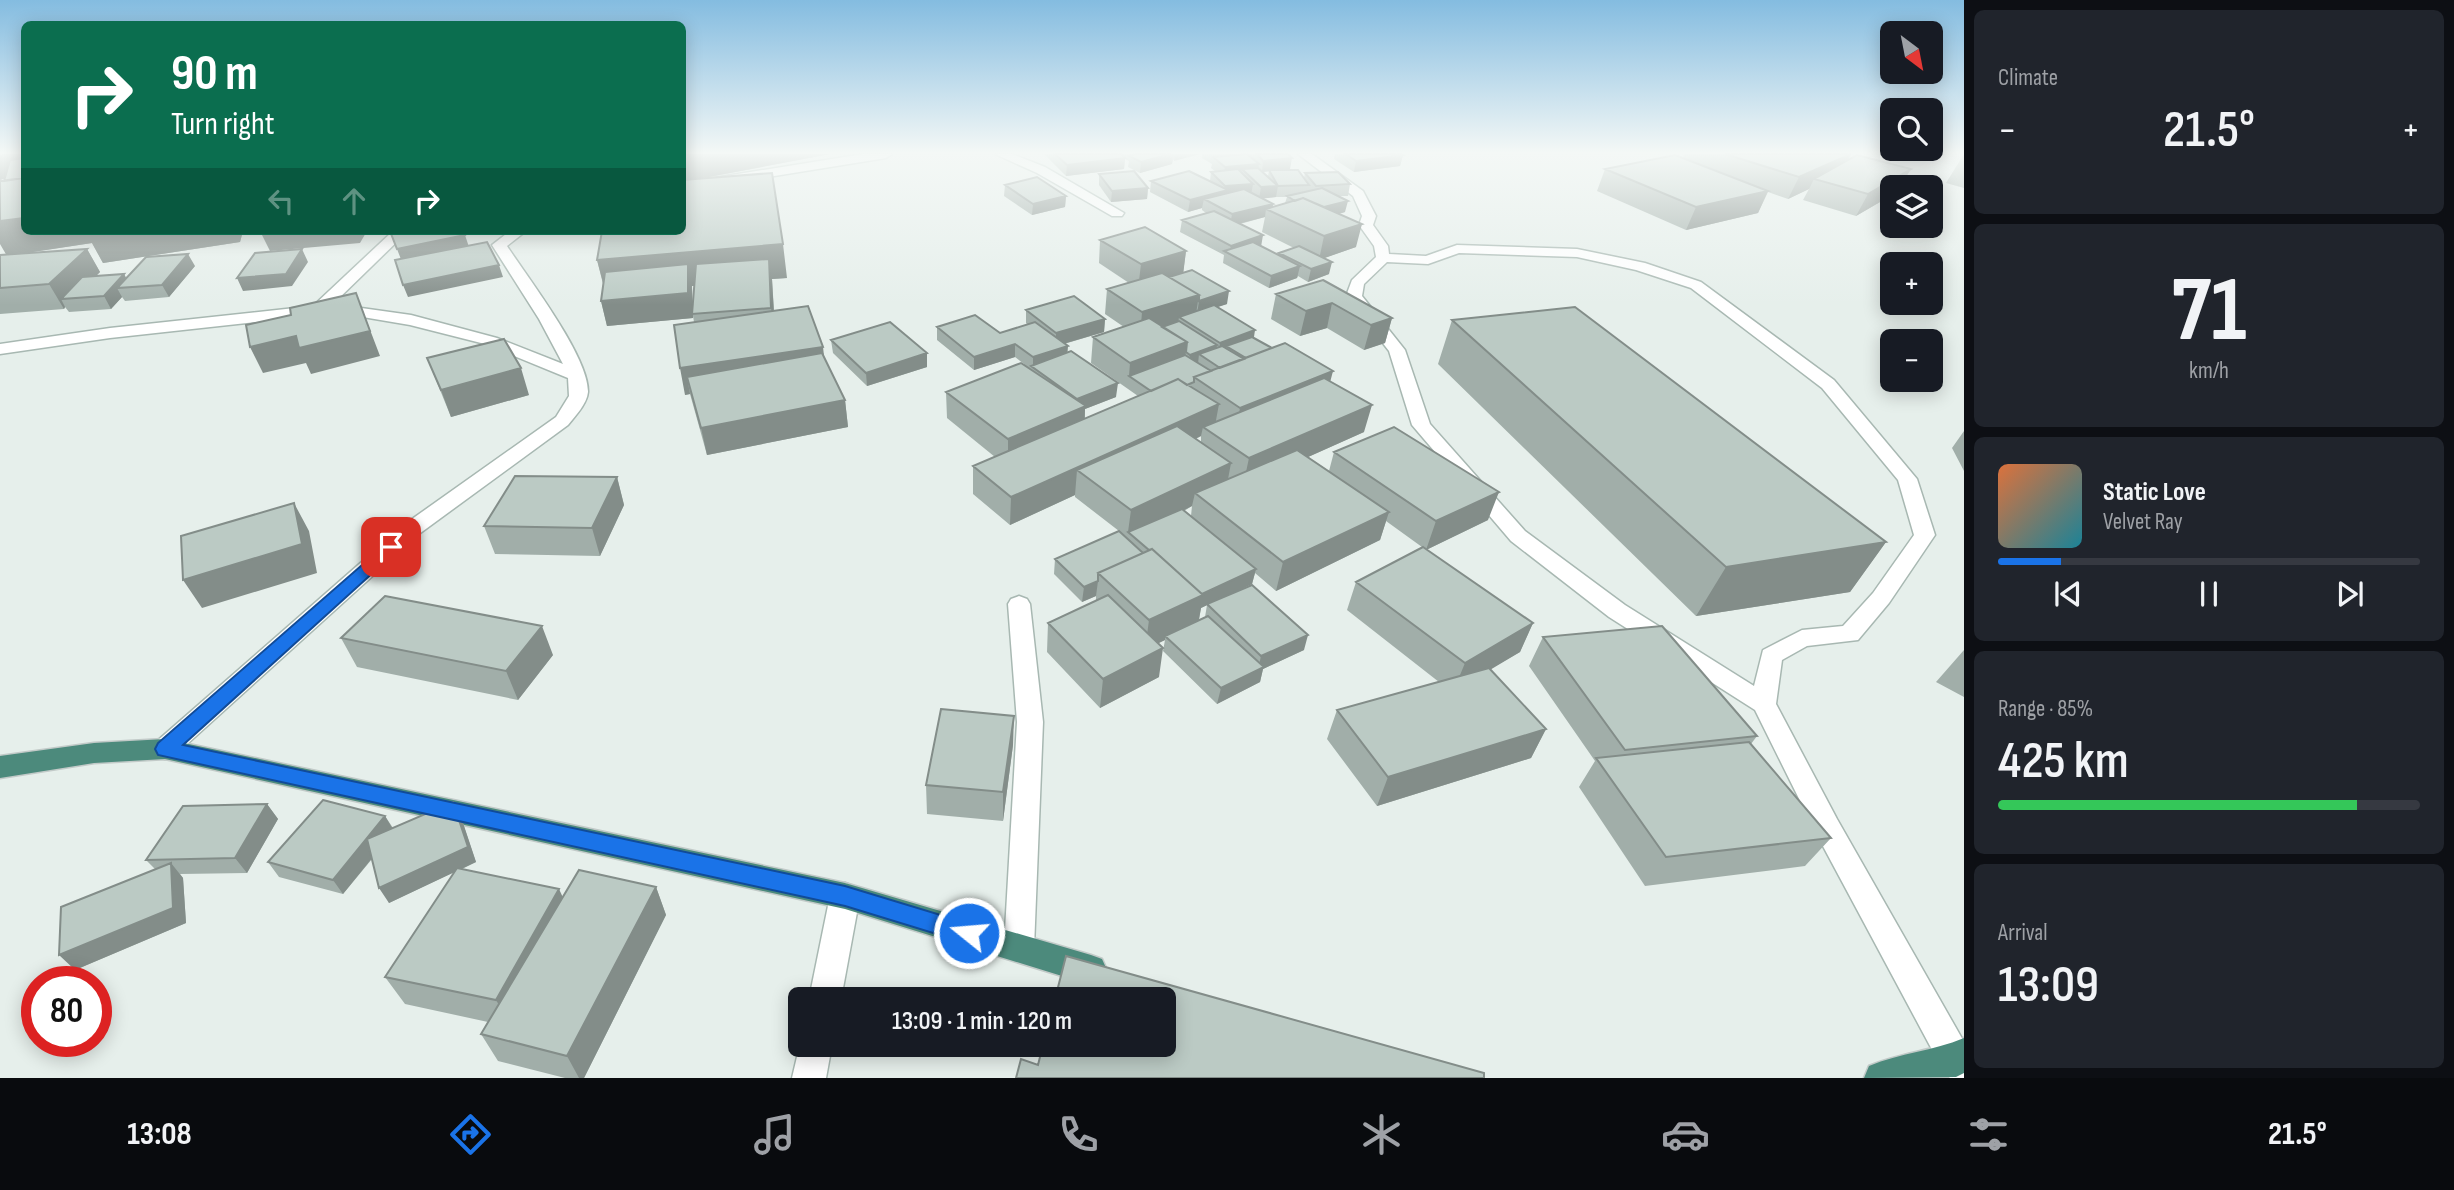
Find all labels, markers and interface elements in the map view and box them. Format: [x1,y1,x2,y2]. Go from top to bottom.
north arrow [1880,21,1942,84]
map controls [1880,21,1943,392]
text: 90 m [171,45,258,104]
icon: right [56,49,147,140]
text: Climate [1998,64,2058,92]
button: search [1880,98,1943,161]
text: 21.5° [2163,99,2255,162]
text: Turn right [171,105,275,144]
text: − [1998,108,2017,153]
text: + [2401,108,2420,153]
button: layers [1880,175,1943,238]
icon: left [262,182,300,220]
icon: ahead [335,182,373,220]
icon: right [408,182,446,220]
button: + [1880,252,1943,315]
text: 71 [2171,257,2247,366]
button: − [1880,329,1943,392]
text: km/h [2189,357,2229,385]
text: Static Love [2103,477,2206,508]
text: Velvet Ray [2103,508,2183,536]
pin [361,517,421,577]
icon: arrive [372,528,410,566]
icon: previous [2049,575,2087,613]
icon: pause [2190,575,2228,613]
icon: next [2331,575,2369,613]
text: Range · 85% [1998,695,2093,723]
text: 425 km [1998,730,2129,793]
position arrow [932,896,1006,970]
text: Arrival [1998,919,2047,947]
text: 13:09 [1998,954,2099,1017]
speed limit sign: 80 [21,966,112,1057]
text: 13:09 · 1 min · 120 m [892,1006,1072,1037]
icon: directions [446,1110,495,1159]
icon: music [750,1110,799,1159]
icon: phone [1054,1110,1103,1159]
icon: climate [1357,1110,1406,1159]
icon: car [1661,1110,1710,1159]
icon: filters [1964,1110,2013,1159]
text: 13:08 [127,1115,192,1154]
text: 21.5° [2268,1115,2327,1154]

